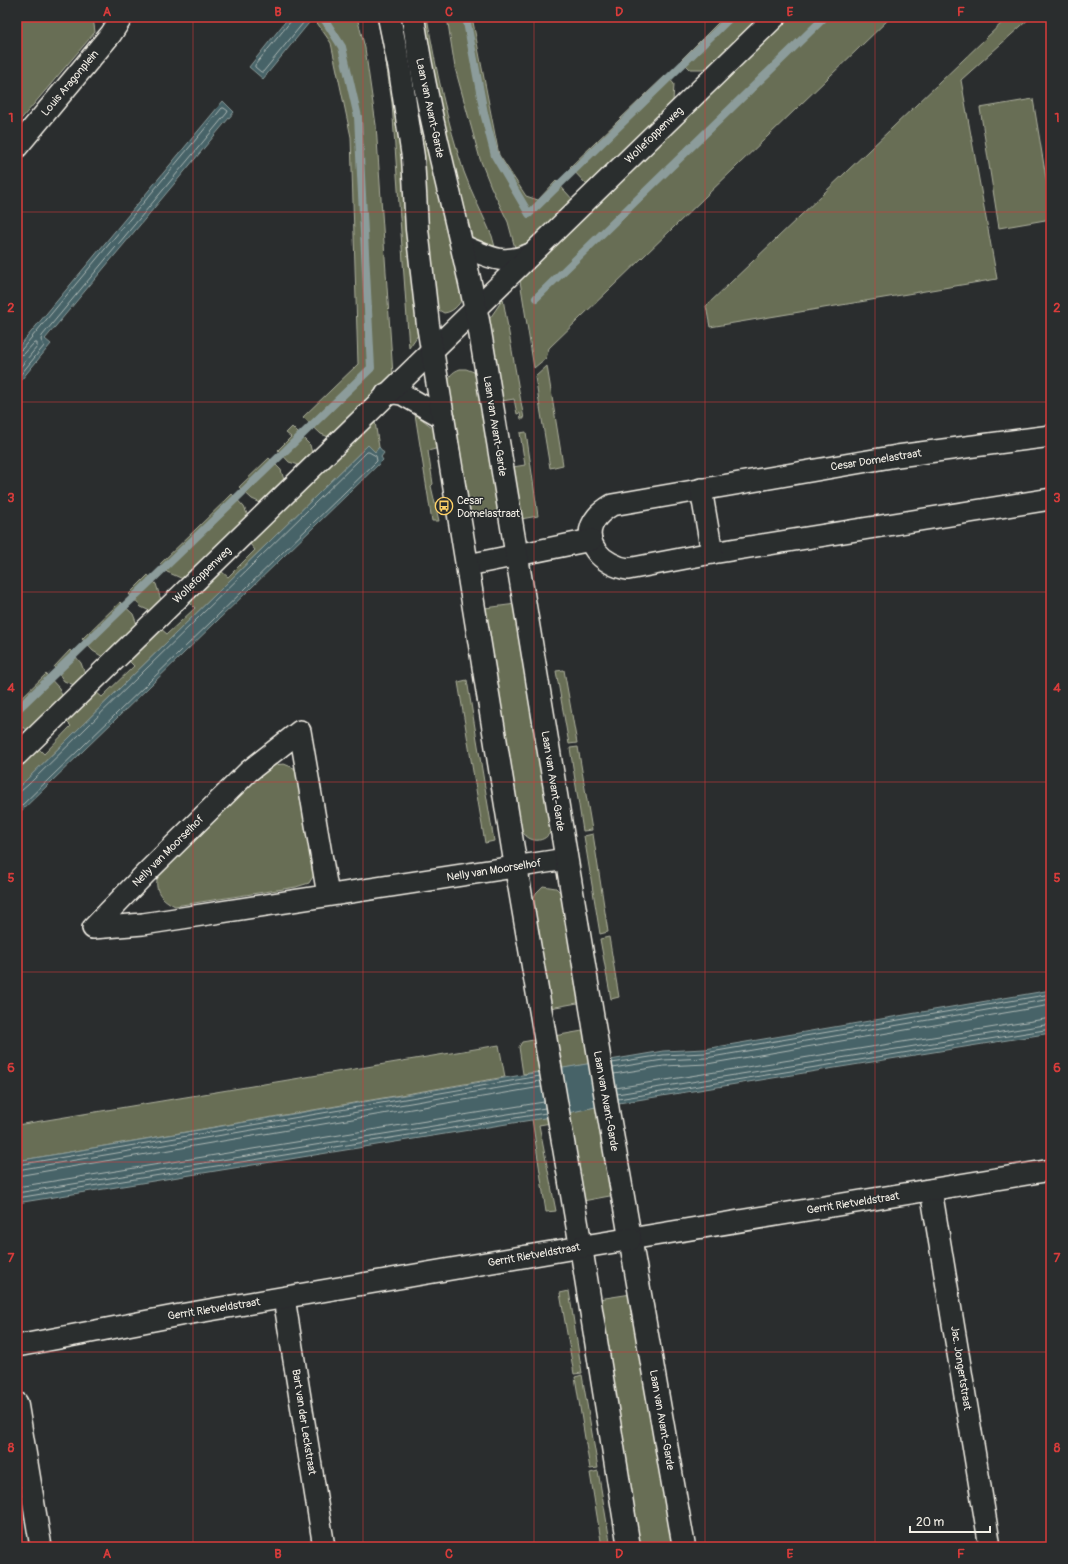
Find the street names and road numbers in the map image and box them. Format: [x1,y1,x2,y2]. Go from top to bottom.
street label: Louis Aragonplein [39,47,101,119]
street label: Laan van Avant-Garde [413,57,447,160]
street label: Wollefoppenweg [622,104,686,166]
street label: Laan van Avant-Garde [481,375,509,478]
street label: Cesar Domelastraat [830,446,923,474]
street label: Wollefoppenweg [170,544,234,606]
street label: Laan van Avant-Garde [539,730,567,833]
street label: Nelly van Moorselhof [130,812,207,889]
street label: Nelly van Moorselhof [446,856,543,884]
street label: Laan van Avant-Garde [591,1050,621,1153]
street label: Gerrit Rietveldstraat [806,1189,901,1217]
street label: Gerrit Rietveldstraat [487,1240,582,1270]
street label: Gerrit Rietveldstraat [167,1295,262,1323]
street label: Jac. Jongertstraat [948,1325,974,1412]
street label: Bart van der Leckstraat [289,1368,319,1476]
street label: Laan van Avant-Garde [647,1369,677,1472]

